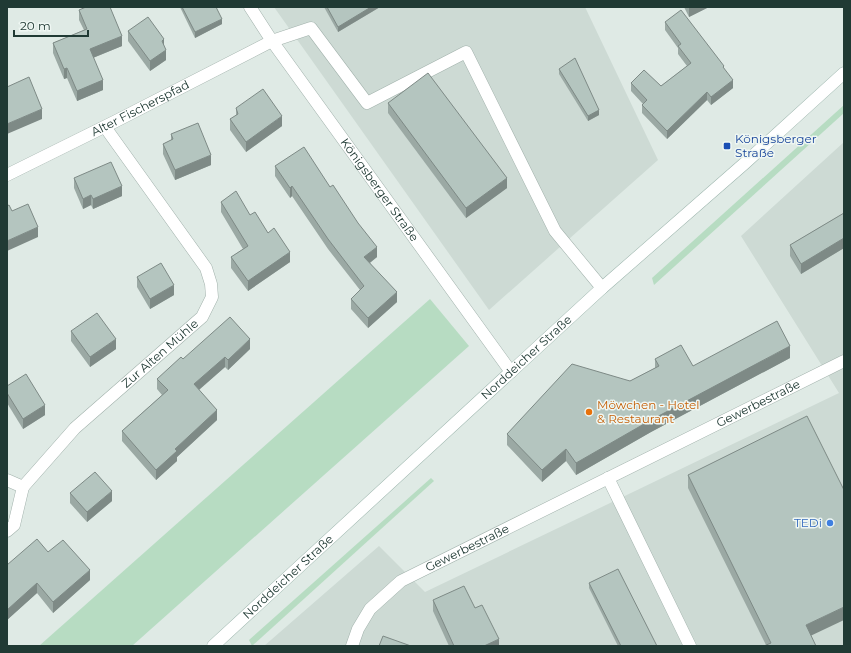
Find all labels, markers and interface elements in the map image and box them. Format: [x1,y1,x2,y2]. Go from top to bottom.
scale bar [14,12,88,38]
text: 20 m [20,18,51,33]
street label: Alter Fischerspfad [88,77,192,139]
place label: Königsberger Straße [735,131,817,160]
street label: Königsberger Straße [338,135,422,244]
marker: Königsberger Straße [722,141,732,151]
street label: Norddeicher Straße [478,312,575,403]
street label: Zur Alten Mühle [118,316,201,391]
street label: Gewerbestraße [714,376,802,430]
place label: Möwchen - Hotel & Restaurant [597,397,700,426]
marker: Möwchen - Hotel & Restaurant [584,407,594,417]
place label: TEDi [794,515,822,530]
marker: TEDi [825,518,835,528]
street label: Gewerbestraße [423,521,511,575]
street label: Norddeicher Straße [239,531,336,622]

